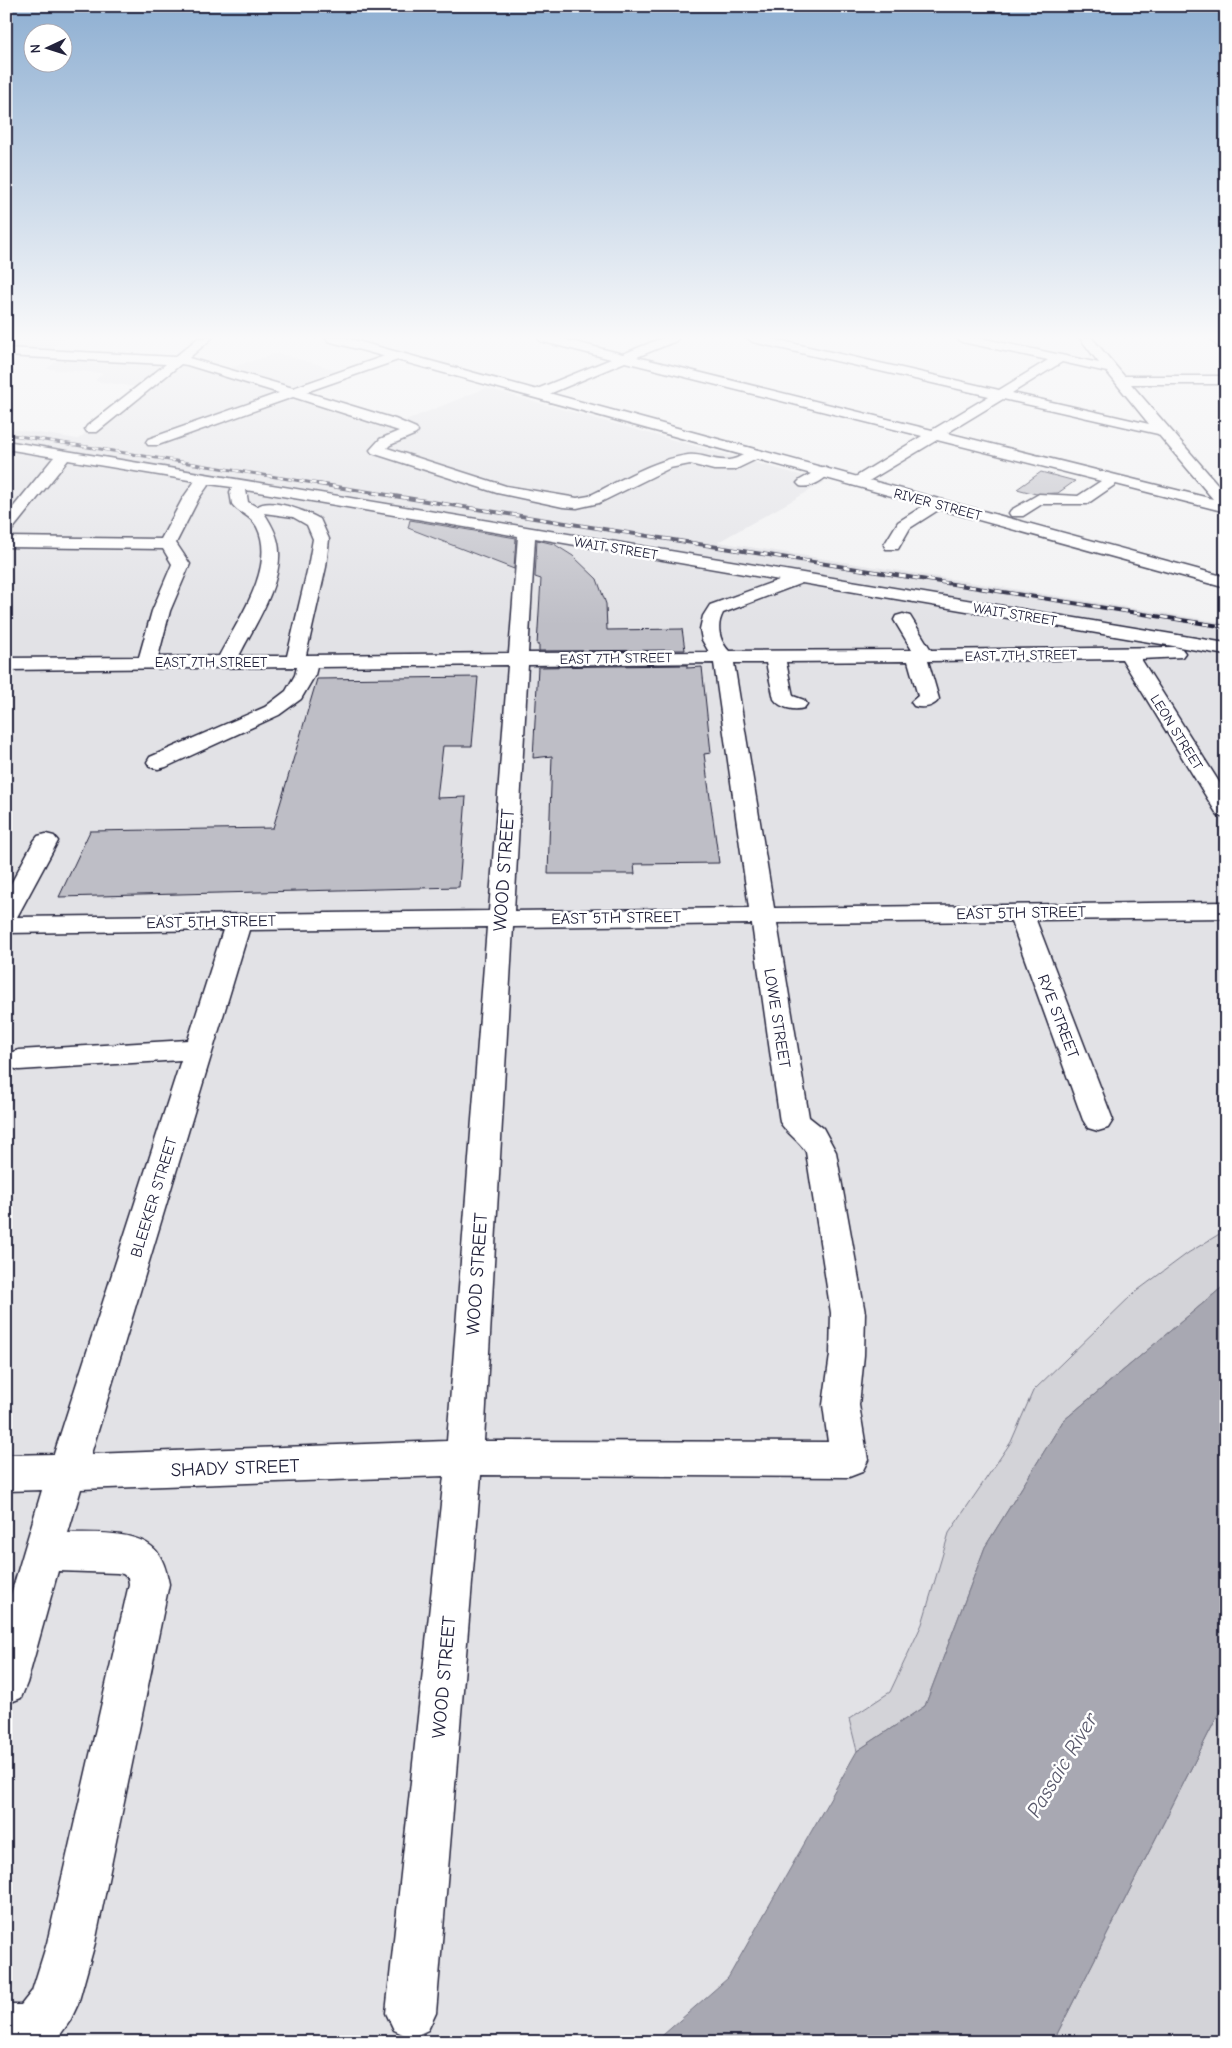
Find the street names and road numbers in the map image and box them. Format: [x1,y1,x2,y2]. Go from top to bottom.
street label: RIVER STREET [892,485,984,525]
street label: WAIT STREET [573,533,660,564]
street label: WAIT STREET [972,599,1059,630]
street label: EAST 7TH STREET [965,646,1078,665]
street label: EAST 7TH STREET [560,649,673,668]
street label: EAST 7TH STREET [155,654,268,671]
street label: LEON STREET [1147,691,1207,774]
street label: WOOD STREET [489,808,519,932]
street label: EAST 5TH STREET [956,903,1087,923]
street label: EAST 5TH STREET [551,908,682,928]
street label: EAST 5TH STREET [146,912,277,932]
street label: LOWE STREET [760,967,794,1070]
street label: RYE STREET [1034,972,1083,1061]
street label: BLEEKER STREET [127,1134,181,1260]
street label: WOOD STREET [462,1212,492,1336]
street label: SHADY STREET [170,1455,300,1481]
street label: WOOD STREET [428,1615,460,1739]

